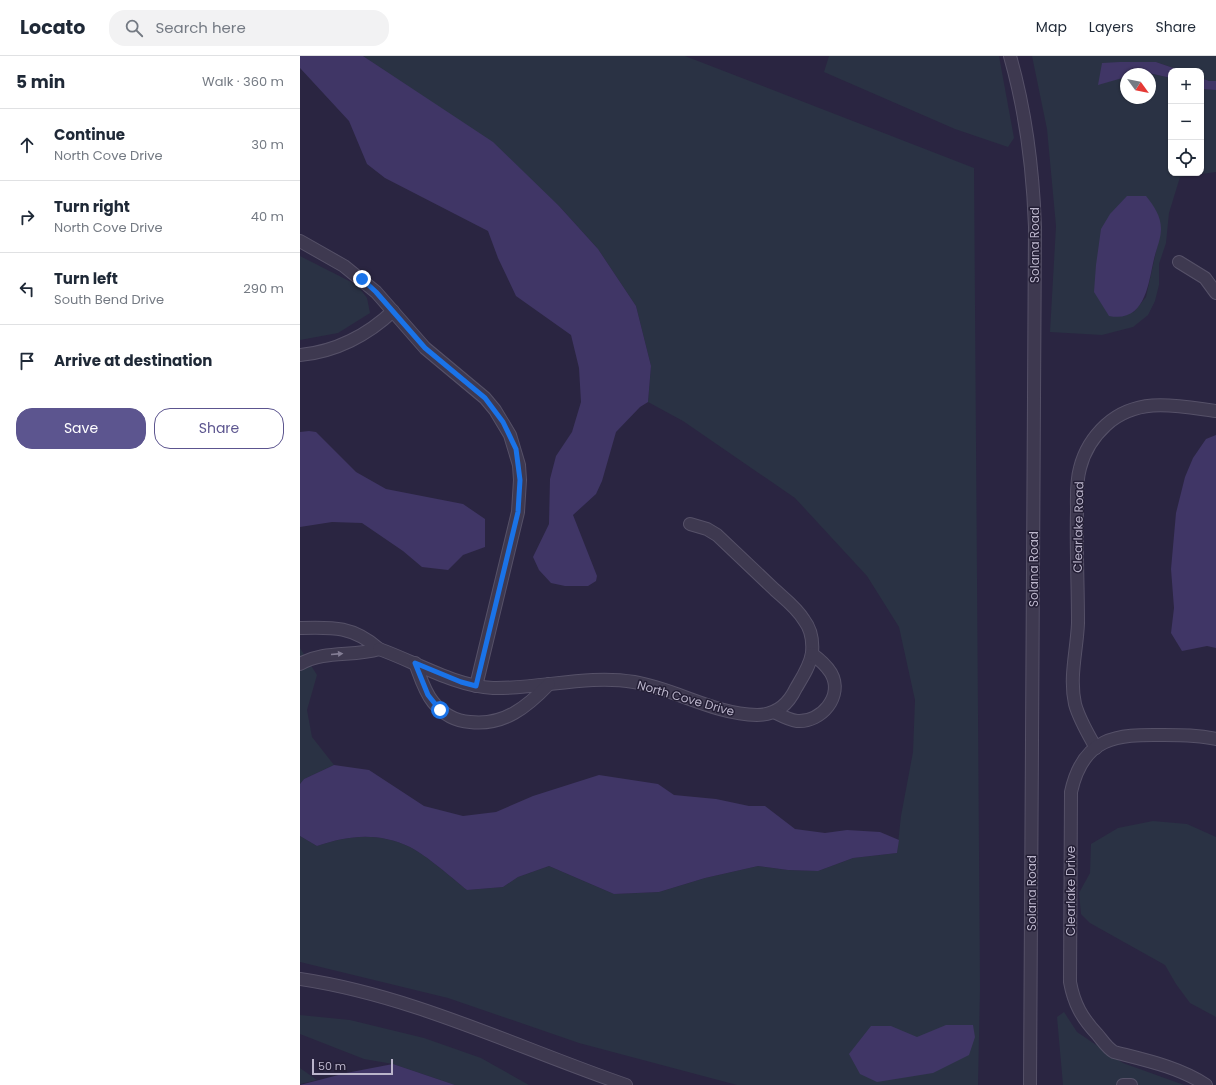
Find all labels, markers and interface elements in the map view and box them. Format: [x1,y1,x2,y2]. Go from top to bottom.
search box [109,10,389,46]
text: Locato [20,14,85,41]
icon: search [123,17,145,39]
text: Search here [155,17,246,38]
text: Map [1036,17,1067,37]
text: Layers [1089,17,1133,37]
text: Share [1155,17,1196,37]
north arrow [1120,68,1156,104]
map controls [1168,68,1204,176]
button: + [1168,68,1204,104]
text: 5 min [16,70,65,94]
text: Walk · 360 m [202,72,284,91]
button: − [1168,104,1204,140]
text: Continue [54,124,125,145]
icon: ahead [16,134,38,156]
text: 30 m [251,135,284,154]
button: locate [1168,140,1204,176]
text: North Cove Drive [54,146,163,165]
text: Turn right [54,196,130,217]
icon: right [16,206,38,228]
text: 40 m [251,207,284,226]
street label: Solana Road [1026,207,1043,283]
text: North Cove Drive [54,218,163,237]
text: Turn left [54,268,118,289]
route end [353,270,371,288]
icon: left [16,278,38,300]
text: 290 m [243,279,284,298]
text: South Bend Drive [54,290,164,309]
icon: arrive [16,350,38,372]
text: Arrive at destination [54,350,212,371]
button: Save [16,408,146,449]
button: Share [154,408,284,449]
street label: Clearlake Road [1069,481,1087,573]
street label: Solana Road [1025,531,1042,607]
one-way arrow [331,651,343,658]
street label: North Cove Drive [635,676,737,720]
route start [431,701,449,719]
street label: Clearlake Drive [1062,846,1079,936]
street label: Solana Road [1023,855,1040,931]
scale bar [312,1057,393,1076]
text: 50 m [318,1058,346,1074]

